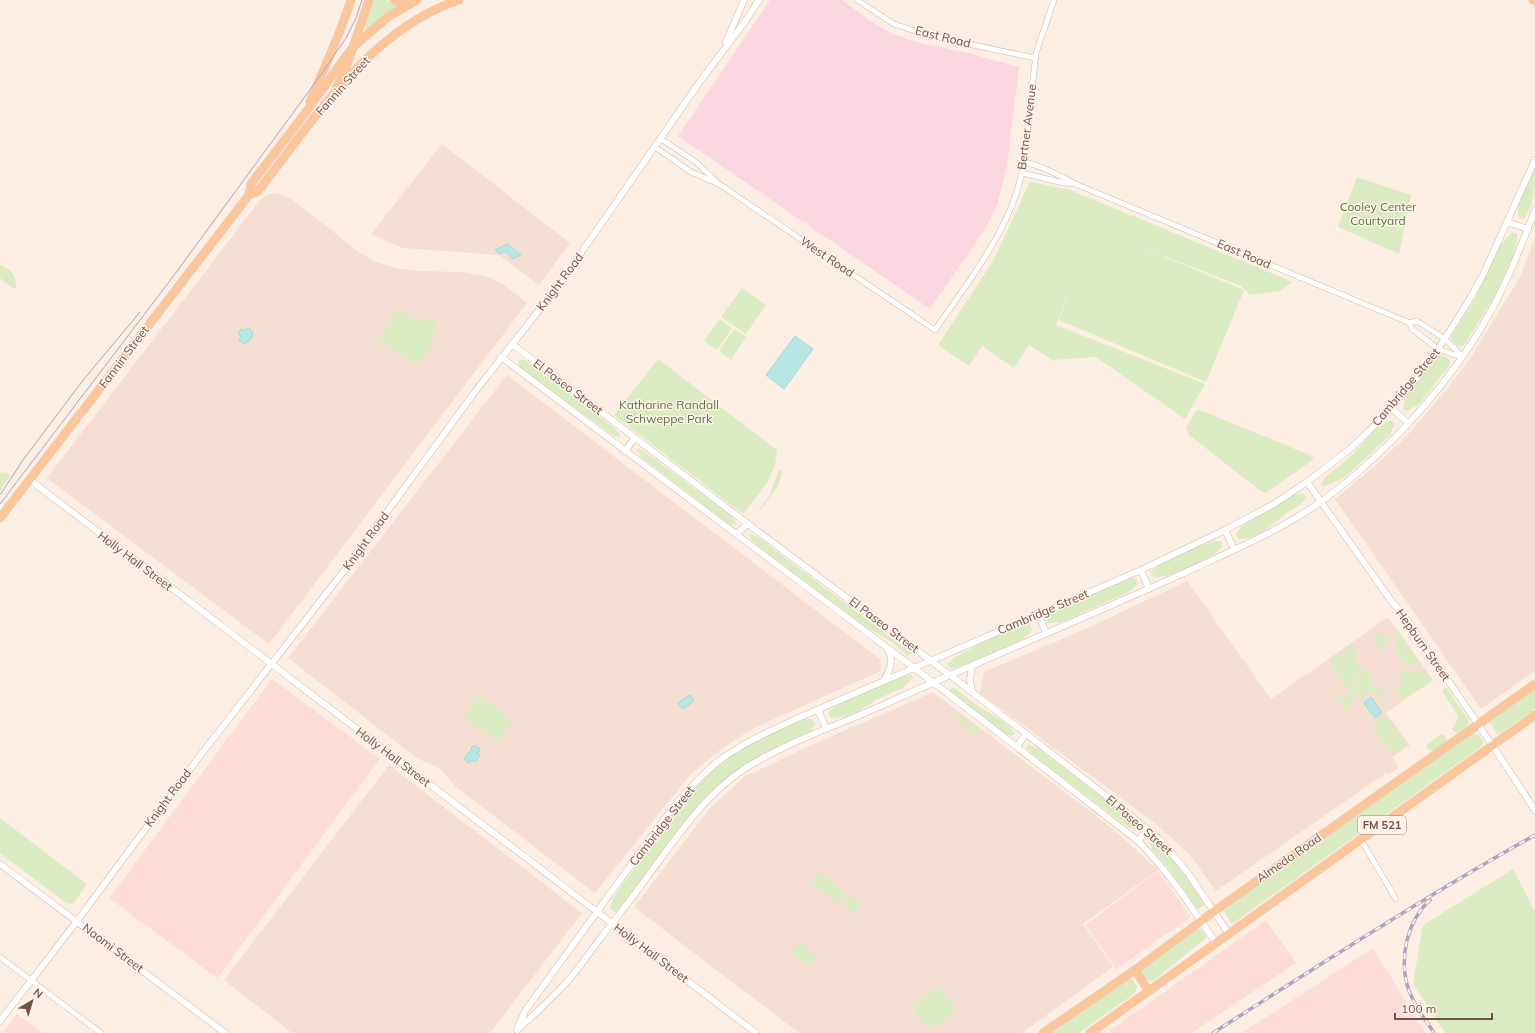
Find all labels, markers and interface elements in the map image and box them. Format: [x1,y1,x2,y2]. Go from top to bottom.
street label: East Road [914,22,972,51]
street label: Fannin Street [312,53,373,118]
street label: Bertner Avenue [1014,83,1039,171]
park label: Cooley Center Courtyard [1340,199,1417,228]
street label: West Road [797,233,857,280]
street label: East Road [1215,236,1273,272]
street label: Knight Road [533,250,586,314]
street label: Fannin Street [95,323,152,391]
street label: Cambridge Street [1369,345,1443,429]
street label: El Paseo Street [530,356,606,418]
park label: Katharine Randall Schweppe Park [619,397,719,426]
street label: Knight Road [339,509,392,573]
street label: Holly Hall Street [95,528,176,594]
street label: Cambridge Street [995,586,1091,637]
street label: El Paseo Street [846,594,922,656]
street label: Hepburn Street [1393,606,1454,684]
street label: Holly Hall Street [353,724,434,790]
street label: Knight Road [141,766,194,830]
street label: Cambridge Street [626,783,698,869]
street label: El Paseo Street [1103,792,1176,858]
road number: FM 521 [1358,816,1406,834]
street label: Almeda Road [1253,830,1324,885]
street label: Naomi Street [80,920,147,975]
street label: Holly Hall Street [611,920,692,986]
north arrow [12,981,52,1021]
text: N [31,985,46,1001]
scale bar [1395,995,1492,1021]
text: 100 m [1401,1001,1436,1016]

